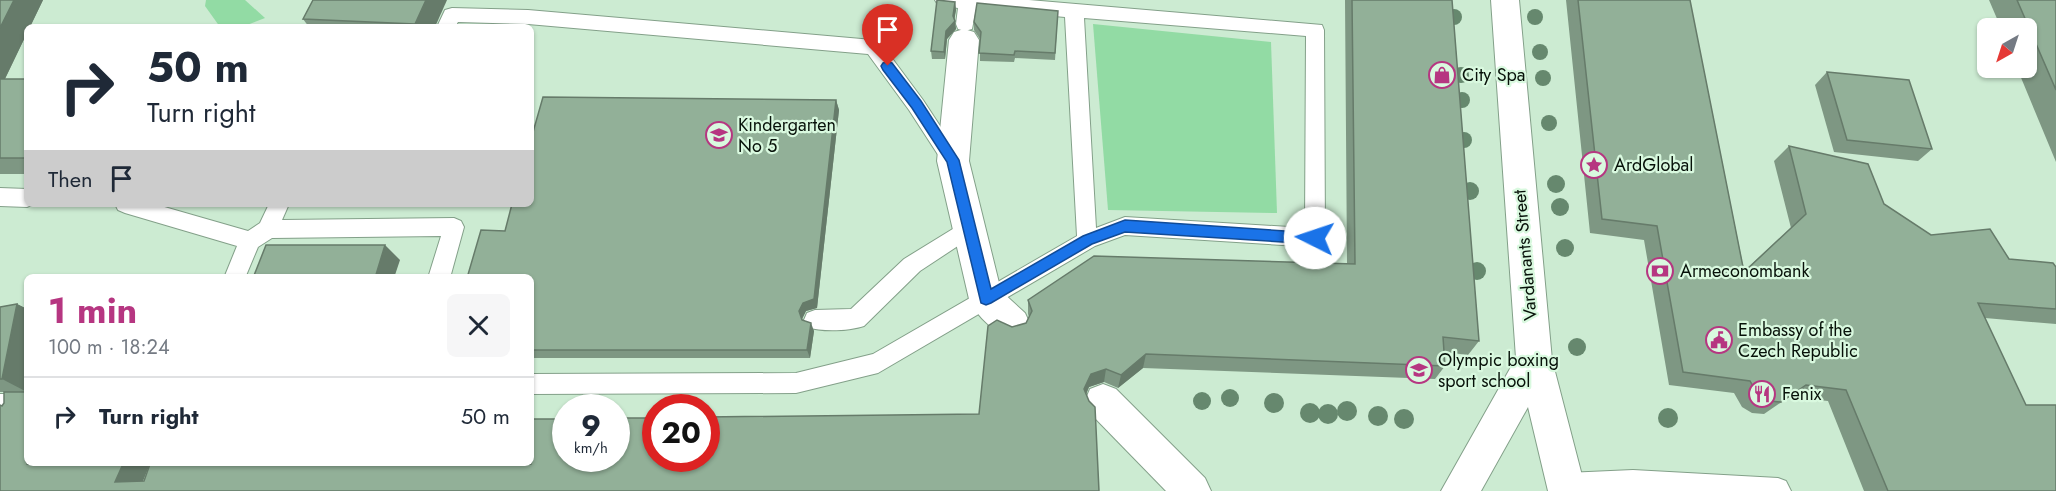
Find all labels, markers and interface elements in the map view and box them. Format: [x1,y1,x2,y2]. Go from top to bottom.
pin [862,4,913,66]
icon: arrive [871,13,904,46]
north arrow [1977,18,2037,78]
map controls [1977,18,2037,78]
text: 50 m [147,37,249,98]
icon: right [48,48,126,126]
shop icon: City Spa [1427,60,1457,90]
place label: City Spa [1462,62,1525,88]
text: Turn right [147,93,255,132]
place label: Kindergarten No 5 [738,112,836,159]
school or university icon: Kindergarten No 5 [704,120,734,150]
place icon: ArdGlobal [1579,150,1609,180]
place label: ArdGlobal [1614,152,1693,178]
icon: arrive [105,162,138,195]
text: Then [48,163,93,195]
street label: Vardanants Street [1506,188,1544,322]
position arrow [1283,206,1347,270]
bank icon: Armeconombank [1645,256,1675,286]
place label: Armeconombank [1680,258,1809,284]
text: 1 min [48,284,137,336]
button: close [447,294,510,357]
place label: Embassy of the Czech Republic [1738,317,1858,364]
public building icon: Embassy of the Czech Republic [1704,325,1734,355]
text: 100 m · 18:24 [48,333,170,362]
place label: Olympic boxing sport school [1438,347,1559,394]
school or university icon: Olympic boxing sport school [1404,355,1434,385]
restaurant icon: Fenix [1747,379,1777,409]
place label: Fenix [1782,381,1822,407]
speed limit sign: 20 [642,394,720,472]
icon: right [48,400,81,433]
text: Turn right [99,400,199,432]
text: 50 m [461,400,510,432]
text: 9 [581,404,601,447]
text: km/h [574,437,608,459]

